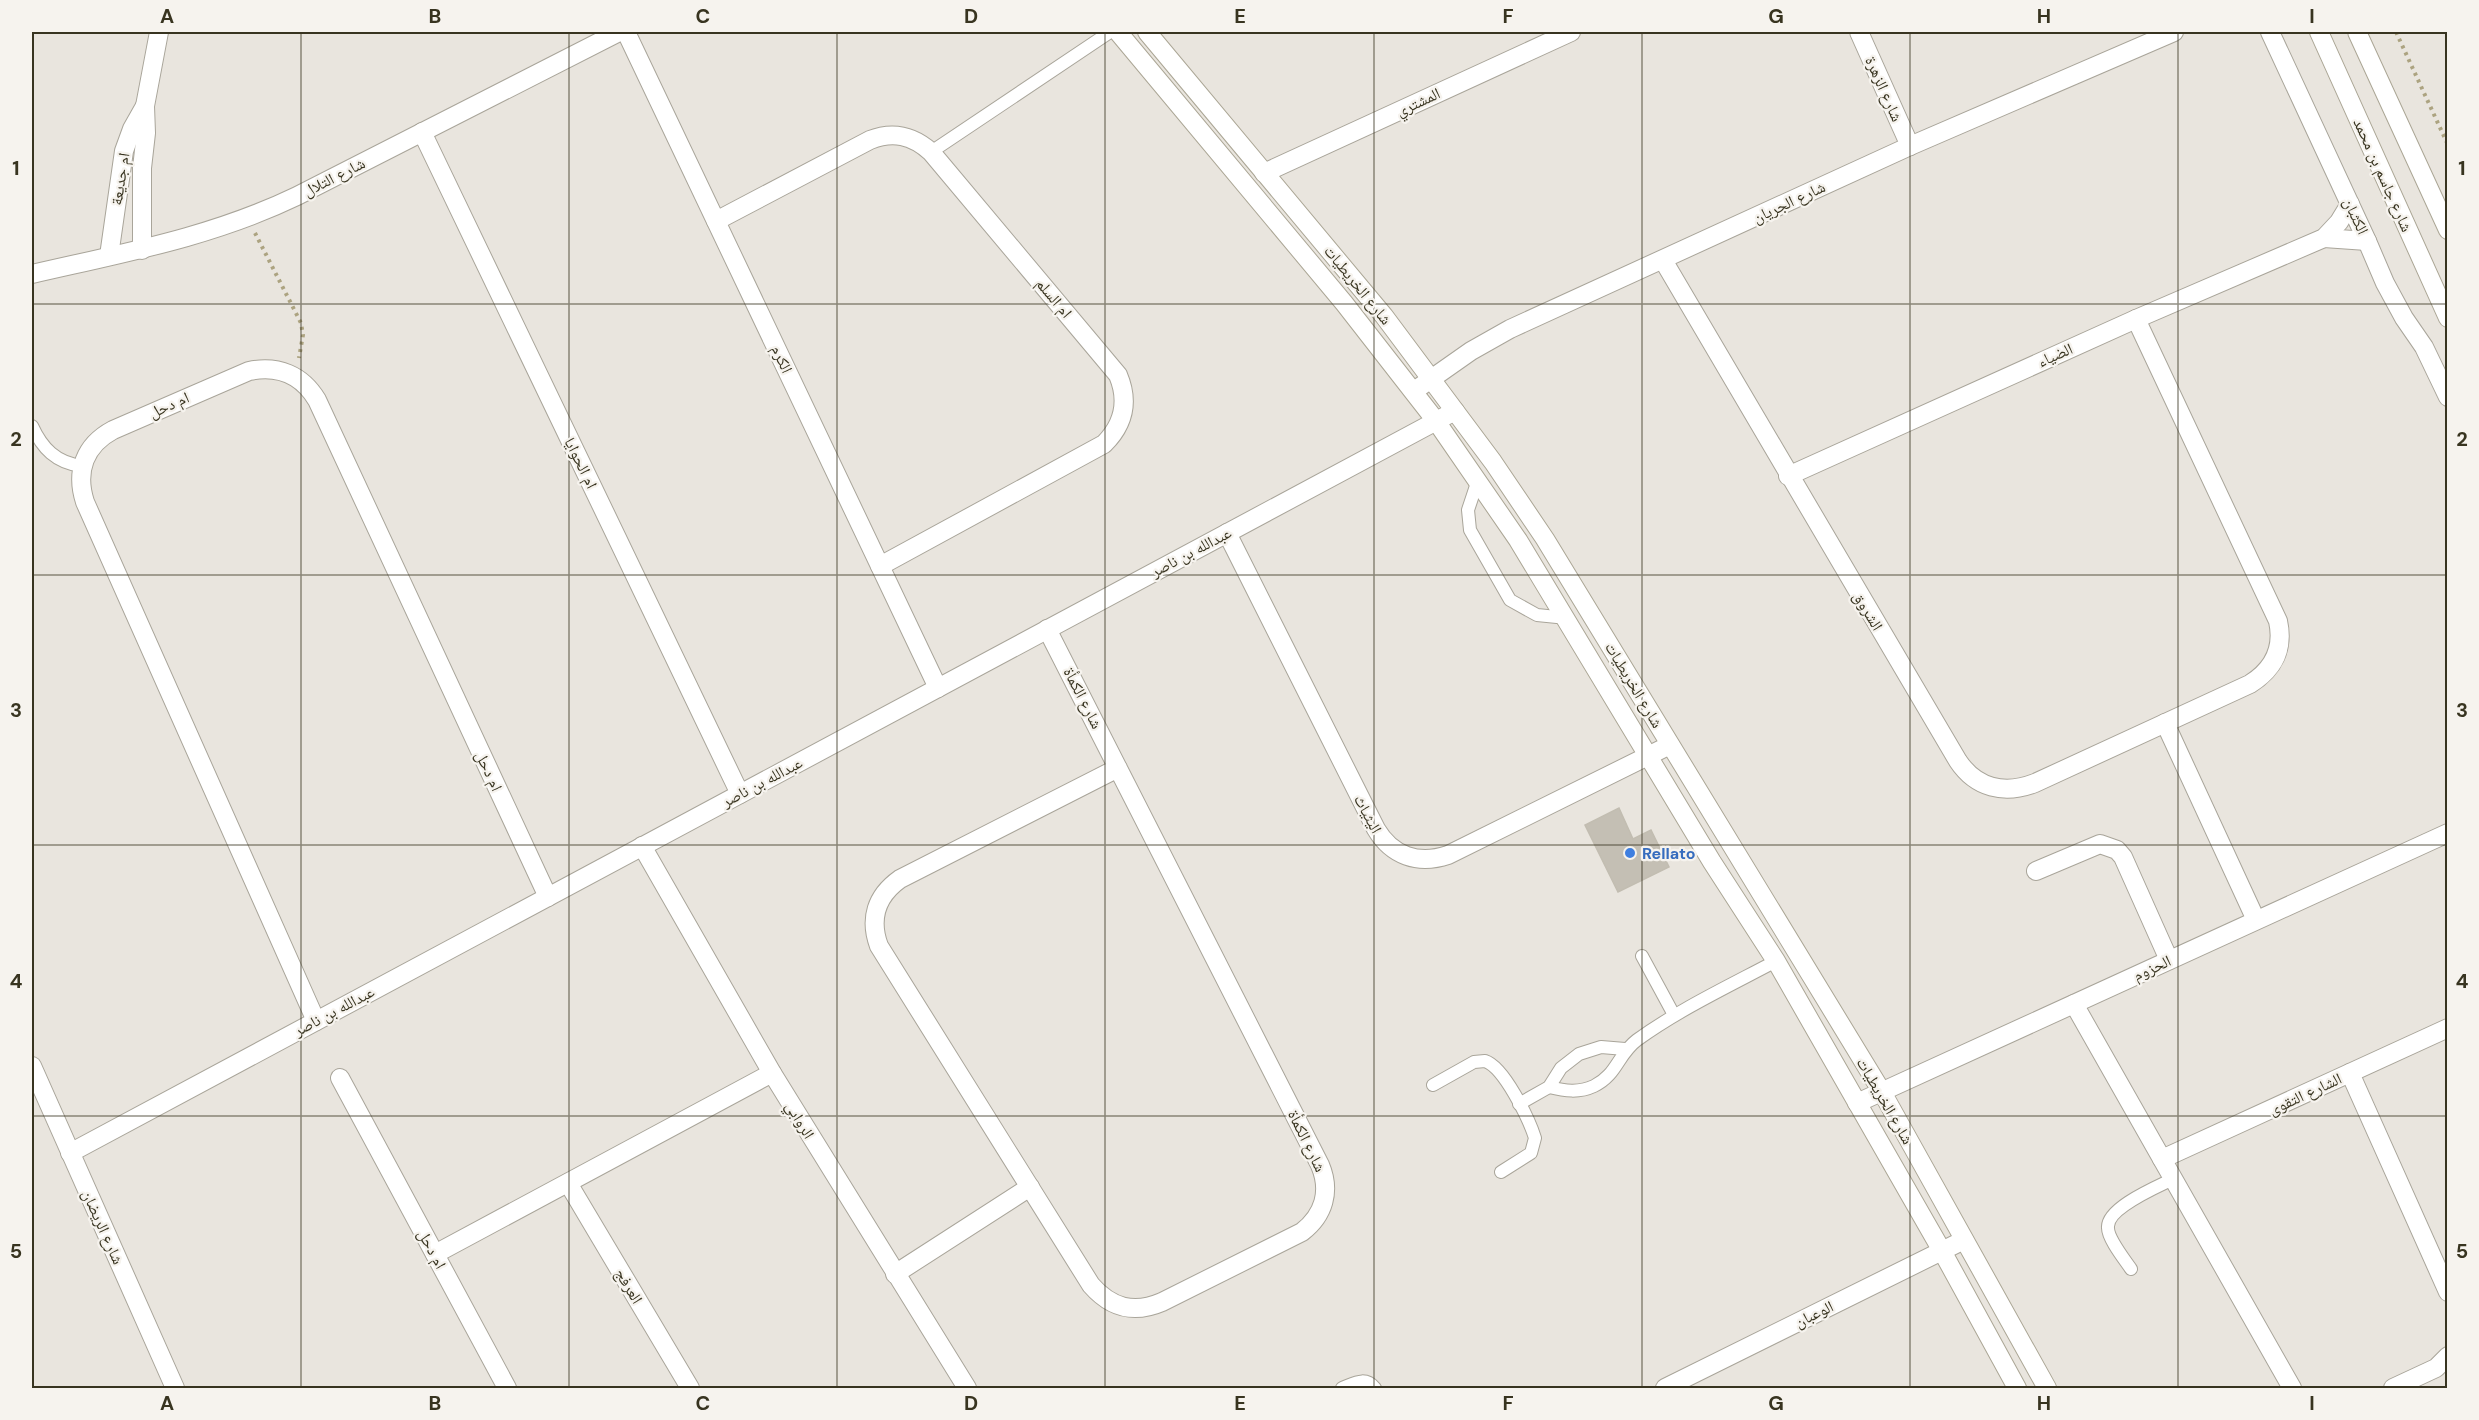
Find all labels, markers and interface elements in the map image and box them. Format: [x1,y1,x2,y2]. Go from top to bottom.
text: A [160,3,174,29]
text: B [429,3,441,29]
text: C [696,3,710,29]
text: D [964,3,978,29]
text: E [1234,3,1246,29]
text: F [1502,3,1514,29]
text: G [1768,3,1784,29]
text: H [2037,3,2051,29]
text: I [2309,3,2315,29]
street label: شارع الزهرة [1860,53,1908,125]
street label: المشتري [1392,83,1444,123]
street label: شارع جاسم بن محمد [2349,115,2417,235]
street label: ام جديعة [105,151,135,207]
street label: شارع التلال [299,152,369,202]
text: 1 [12,155,20,181]
text: 1 [2458,155,2466,181]
street label: شارع الجريان [1749,176,1829,228]
street label: الكثبان [2338,194,2374,238]
street label: شارع الخريطيات [1319,241,1397,329]
street label: ام السلم [1031,274,1077,322]
street label: الضياء [2034,338,2076,372]
street label: الكرم [766,341,798,377]
street label: ام دحل [145,387,193,423]
text: 2 [10,426,22,452]
text: 2 [2456,426,2468,452]
street label: ام الحوايا [560,434,602,492]
street label: عبدالله بن ناصر [1146,522,1235,583]
street label: الشروق [1848,588,1888,634]
street label: شارع الخريطيات [1600,638,1668,732]
street label: شارع الكمأة [1059,664,1107,732]
text: 3 [10,697,22,723]
text: 3 [2456,697,2468,723]
street label: ام دحل [471,747,507,795]
street label: عبدالله بن ناصر [717,752,806,813]
street label: اليثياث [1349,791,1387,837]
place label: Rellato [1642,843,1696,864]
marker: Rellato [1623,846,1637,860]
street label: الحزوم [2130,950,2174,986]
text: 4 [10,968,23,994]
text: 4 [2456,968,2469,994]
street label: عبدالله بن ناصر [289,981,378,1042]
street label: شارع الخريطيات [1852,1054,1918,1148]
street label: الشارع التقوى [2265,1068,2345,1120]
street label: الروابي [779,1097,819,1144]
street label: شارع الكمأة [1283,1107,1331,1175]
street label: شارع الريضان [77,1186,129,1268]
street label: ام دحل [413,1225,451,1273]
text: 5 [10,1238,22,1264]
text: 5 [2456,1238,2468,1264]
street label: العرفج [610,1264,648,1308]
street label: الوعبان [1791,1296,1837,1332]
text: A [160,1390,174,1416]
text: B [429,1390,441,1416]
text: C [696,1390,710,1416]
text: D [964,1390,978,1416]
text: E [1234,1390,1246,1416]
text: F [1502,1390,1514,1416]
text: G [1768,1390,1784,1416]
text: H [2037,1390,2051,1416]
text: I [2309,1390,2315,1416]

